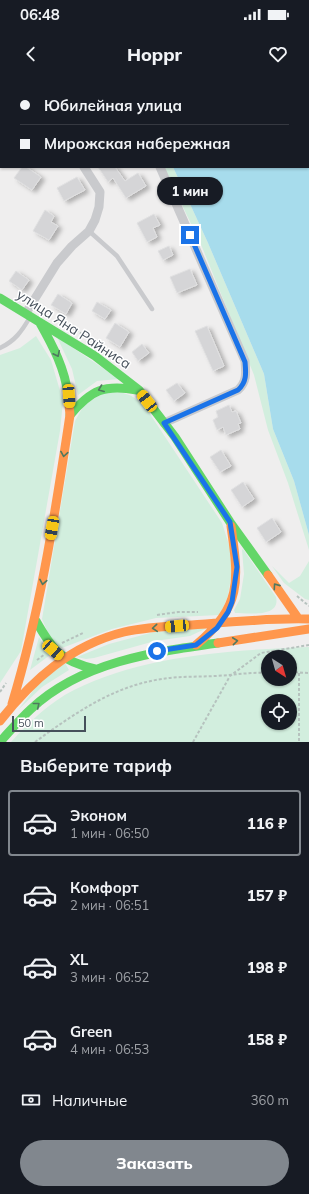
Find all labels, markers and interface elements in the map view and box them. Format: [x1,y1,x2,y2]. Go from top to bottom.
text: 06:48 [20,5,60,24]
icon: back [20,43,42,65]
text: Hoppr [127,43,182,66]
icon: heart [267,43,289,65]
text: Юбилейная улица [44,96,182,115]
text: Мирожская набережная [44,134,230,153]
callout: 1 мин [157,177,223,205]
text: 1 мин [171,183,209,199]
route end [181,226,199,244]
street label: улица Яна Райниса [13,285,135,373]
one-way arrow [52,350,60,358]
car [62,384,76,408]
one-way arrow [97,385,104,393]
car [135,388,159,414]
one-way arrow [60,451,69,457]
car [44,515,60,541]
one-way arrow [39,579,48,585]
one-way arrow [274,584,281,591]
car [165,619,189,633]
one-way arrow [152,623,158,632]
one-way arrow [232,636,238,645]
car [40,638,66,662]
route start [148,642,166,660]
north arrow [261,650,297,686]
map controls [261,650,297,730]
button: locate [261,694,297,730]
one-way arrow [33,702,40,709]
scale bar [12,714,86,733]
text: 50 m [18,716,44,730]
text: Выберите тариф [20,754,172,777]
icon: car [22,805,58,841]
text: Эконом [70,806,127,825]
text: 116 ₽ [247,814,287,833]
text: 1 мин · 06:50 [70,825,149,841]
icon: car [22,877,58,913]
text: Комфорт [70,878,139,897]
text: 157 ₽ [247,886,287,905]
text: 2 мин · 06:51 [70,897,149,913]
icon: car [22,949,58,985]
text: XL [70,950,88,969]
text: 198 ₽ [247,958,287,977]
text: 3 мин · 06:52 [70,969,149,985]
icon: car [22,1021,58,1057]
text: Green [70,1022,112,1041]
text: 158 ₽ [247,1030,287,1049]
text: 4 мин · 06:53 [70,1041,149,1057]
icon: cash [20,1089,42,1111]
text: Наличные [52,1091,127,1110]
text: 360 m [251,1092,289,1108]
button: Заказать [20,1140,289,1186]

